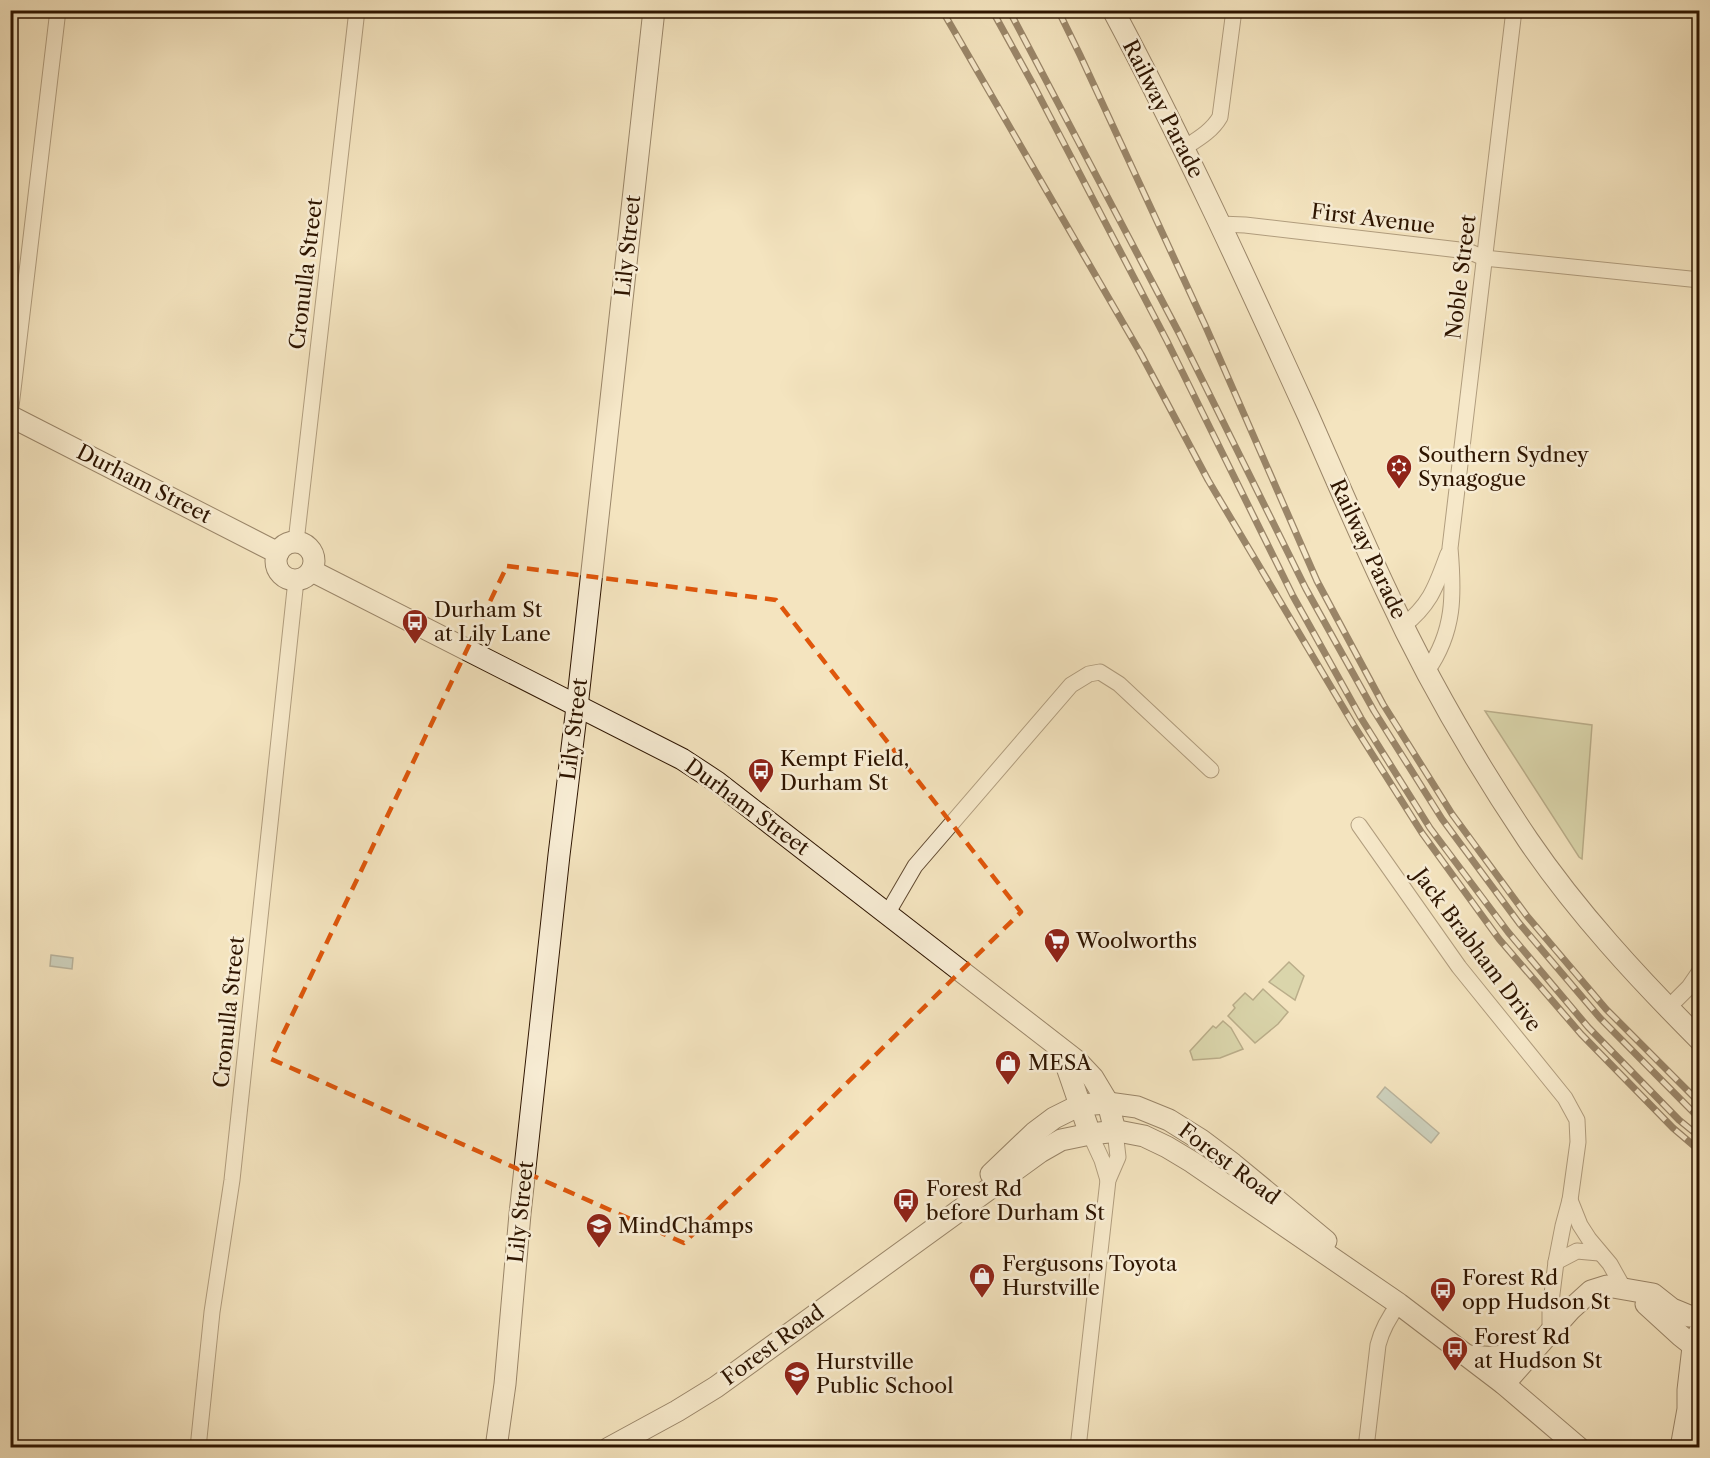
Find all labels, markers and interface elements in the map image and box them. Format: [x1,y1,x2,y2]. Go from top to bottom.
street label: Railway Parade [1118,35,1209,182]
street label: Lily Street [610,193,645,298]
street label: Cronulla Street [284,196,327,351]
street label: First Avenue [1310,199,1436,239]
street label: Noble Street [1440,213,1481,341]
street label: Durham Street [73,439,216,528]
place label: Southern Sydney Synagogue [1418,442,1589,491]
synagogue icon: Southern Sydney Synagogue [1384,452,1414,490]
street label: Railway Parade [1325,475,1412,623]
place label: Durham St at Lily Lane [434,597,551,646]
bus stop icon: Durham St at Lily Lane [400,607,430,645]
street label: Lily Street [555,676,592,781]
place label: Kempt Field, Durham St [780,746,909,795]
street label: Durham Street [680,753,815,860]
bus stop icon: Kempt Field, Durham St [746,756,776,794]
street label: Jack Brabham Drive [1406,861,1547,1036]
supermarket icon: Woolworths [1042,926,1072,964]
place label: Woolworths [1075,928,1197,953]
street label: Cronulla Street [208,934,249,1089]
shop icon: MESA [993,1048,1023,1086]
place label: MESA [1028,1050,1092,1075]
street label: Forest Road [1174,1118,1285,1210]
street label: Lily Street [503,1159,538,1264]
place label: Forest Rd before Durham St [926,1176,1105,1225]
bus stop icon: Forest Rd before Durham St [891,1186,921,1224]
school or university icon: MindChamps [584,1211,614,1249]
place label: MindChamps [618,1213,753,1238]
place label: Fergusons Toyota Hurstville [1002,1251,1178,1300]
shop icon: Fergusons Toyota Hurstville [967,1261,997,1299]
place label: Forest Rd opp Hudson St [1462,1265,1611,1314]
bus stop icon: Forest Rd opp Hudson St [1428,1275,1458,1313]
street label: Forest Road [717,1299,829,1390]
place label: Forest Rd at Hudson St [1474,1324,1603,1373]
bus stop icon: Forest Rd at Hudson St [1440,1334,1470,1372]
place label: Hurstville Public School [816,1349,953,1398]
school or university icon: Hurstville Public School [782,1359,812,1397]

